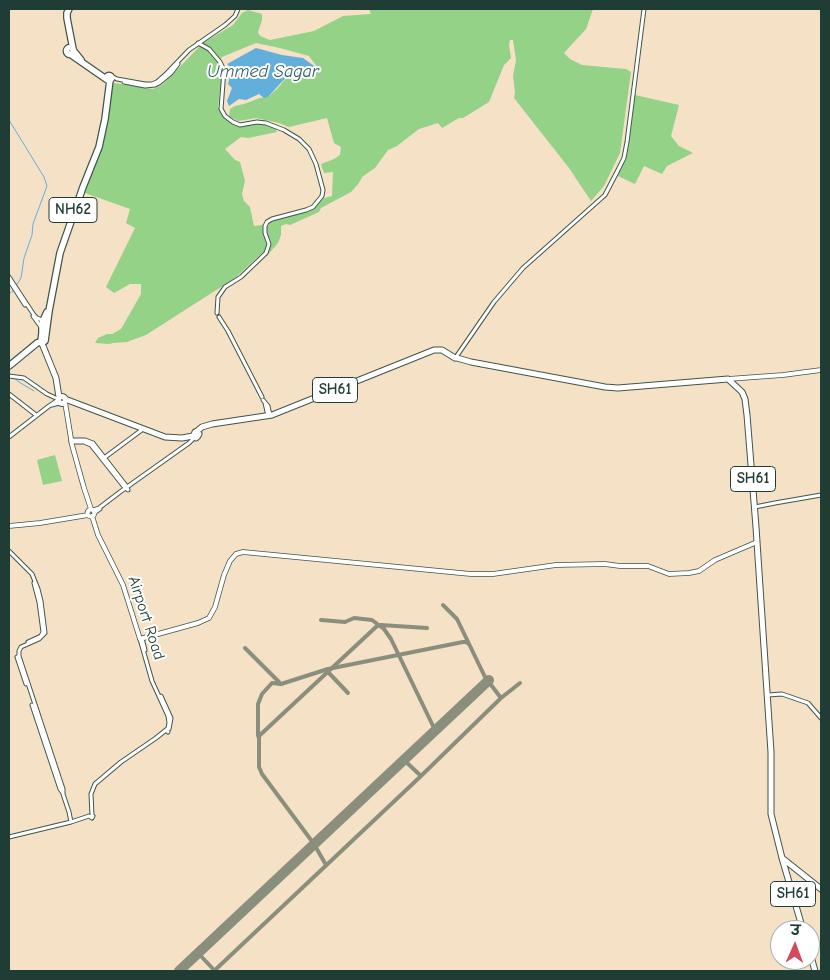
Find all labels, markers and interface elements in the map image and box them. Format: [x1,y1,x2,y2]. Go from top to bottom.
water label: Ummed Sagar [207,61,319,83]
road number: NH62 [49,198,97,222]
road number: SH61 [312,378,358,402]
road number: SH61 [730,466,776,492]
street label: Airport Road [123,574,169,662]
road number: SH61 [770,882,816,906]
north arrow [770,920,820,970]
text: उ [791,922,800,939]

